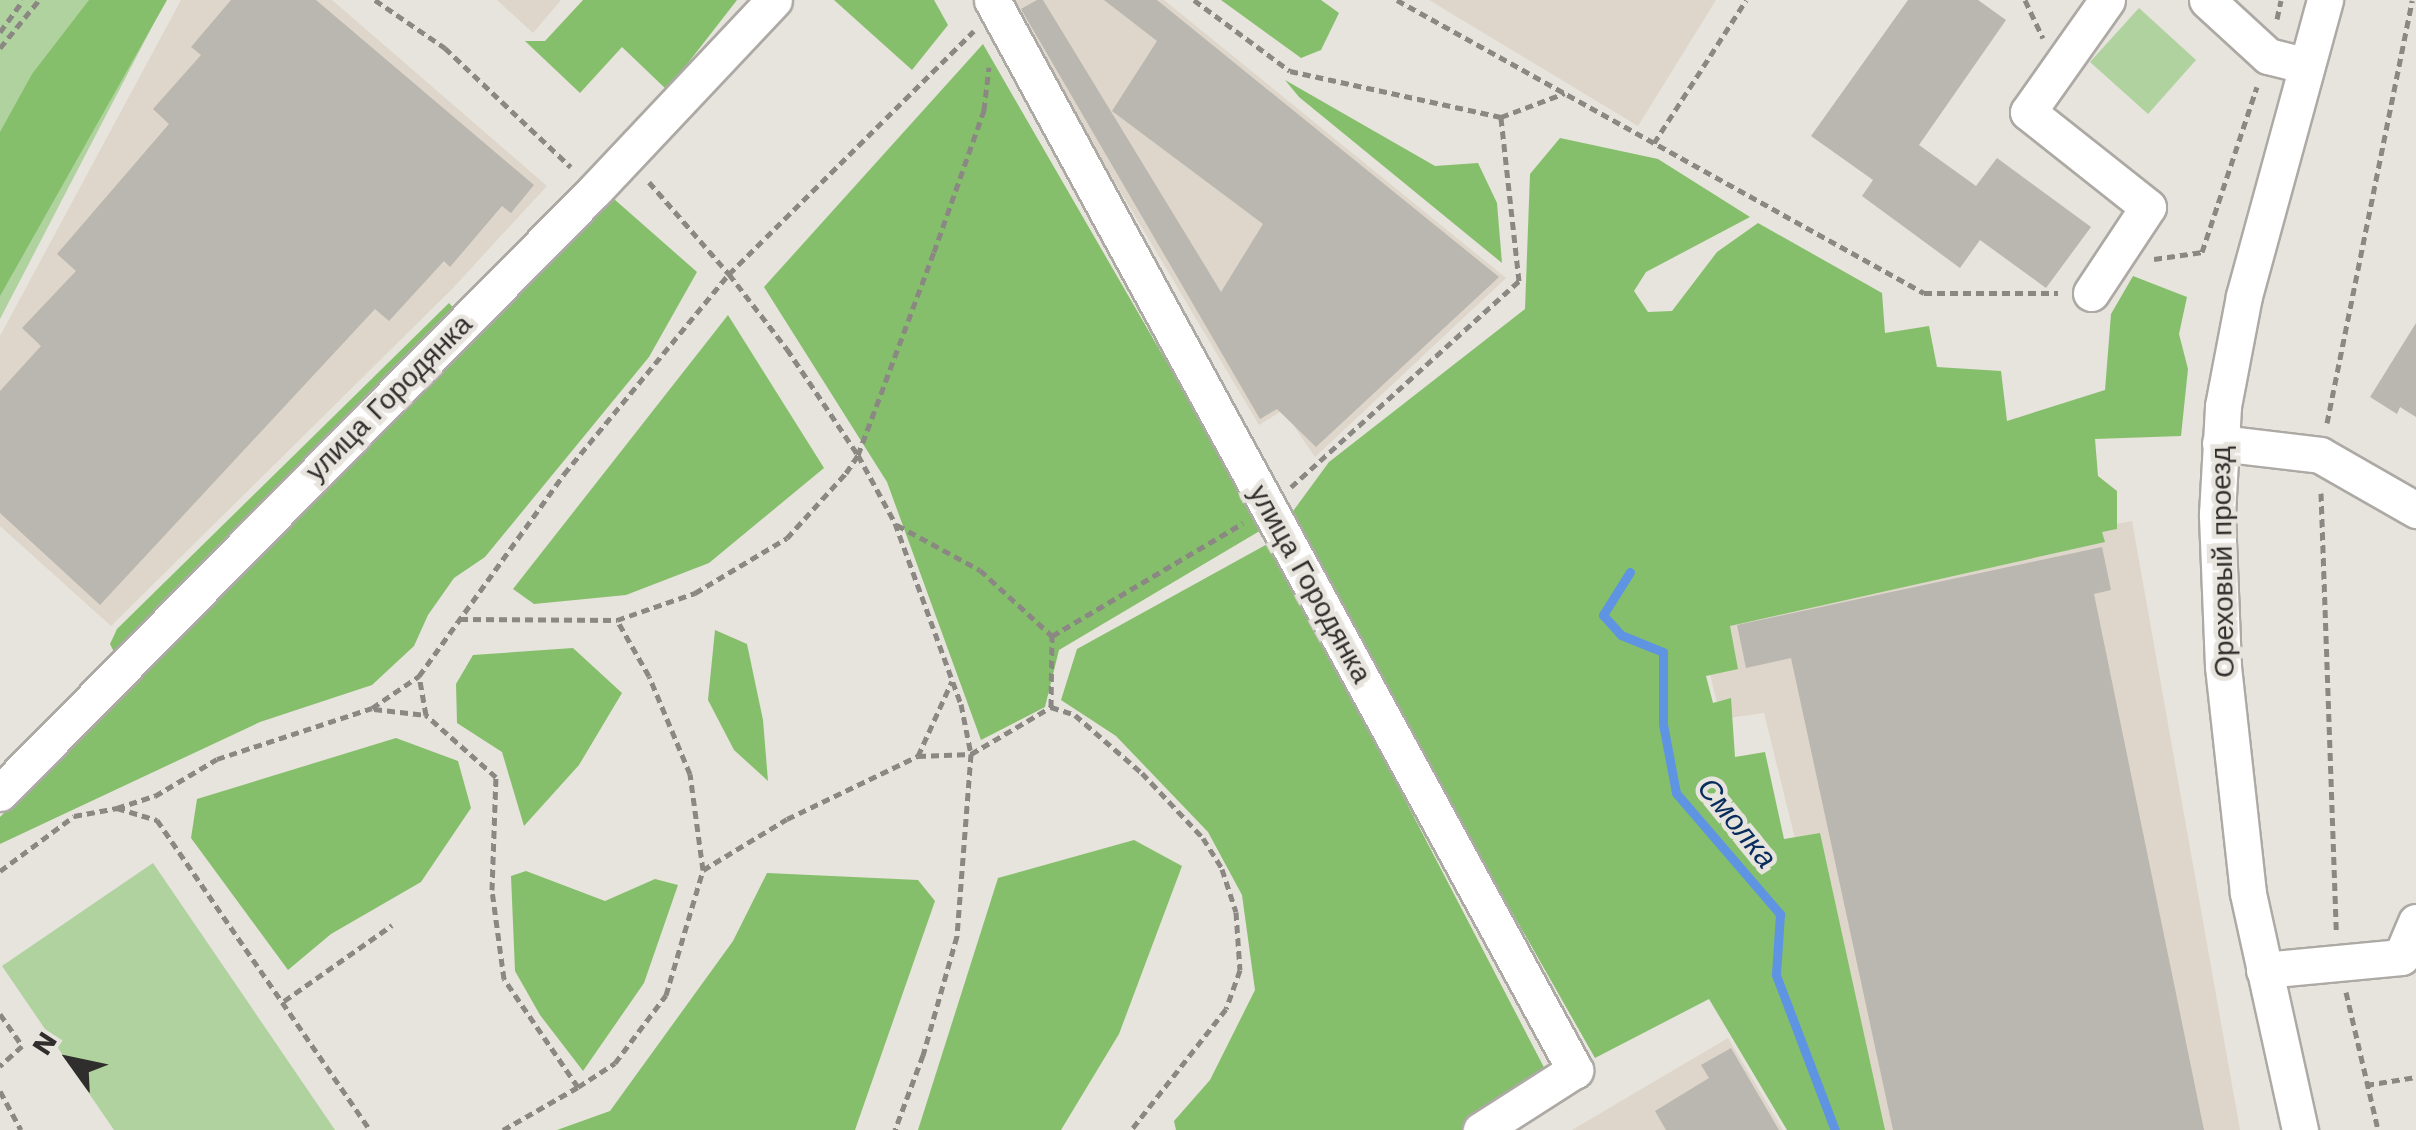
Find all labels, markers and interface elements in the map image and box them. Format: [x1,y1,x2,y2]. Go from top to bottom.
street label: улица Городянка [299,308,479,488]
street label: Ореховый проезд [2204,446,2242,678]
street label: улица Городянка [1242,479,1378,689]
water label: Смолка [1690,770,1784,876]
north arrow [20,1010,120,1110]
text: N [25,1026,64,1061]

